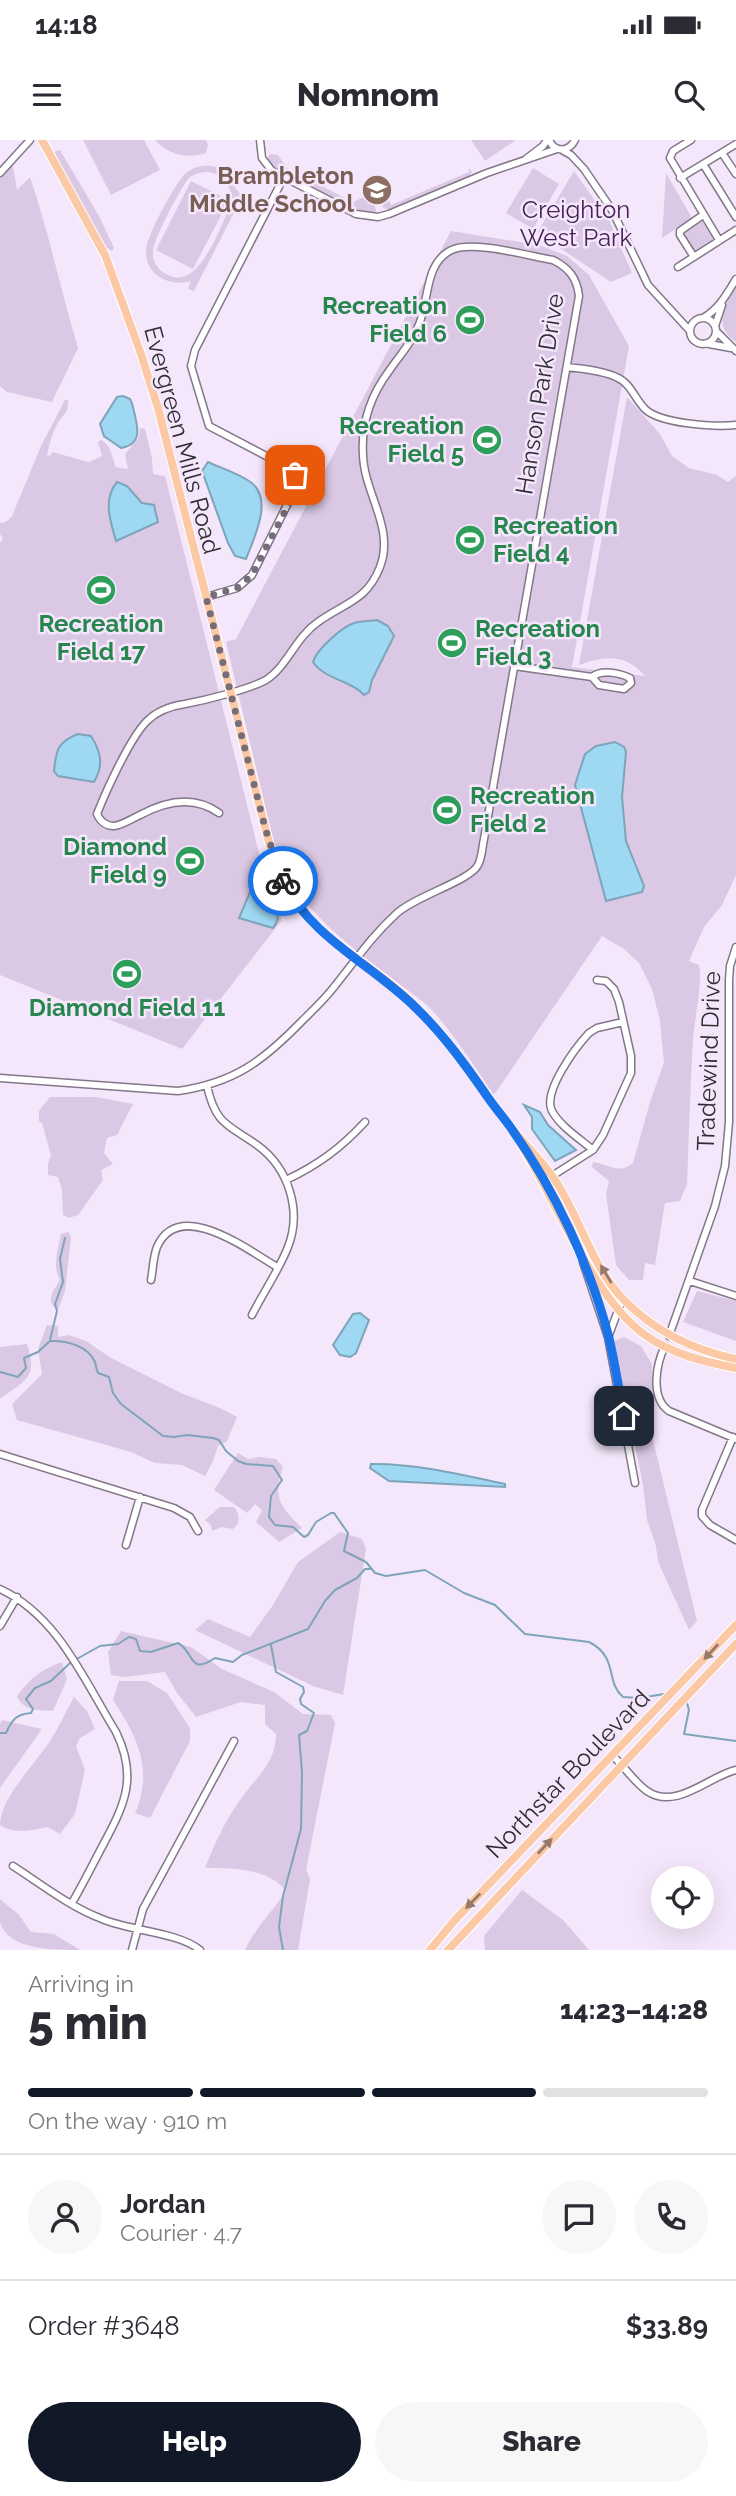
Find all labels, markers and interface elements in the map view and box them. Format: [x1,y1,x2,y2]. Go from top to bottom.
text: 14:18 [35,10,98,40]
icon: menu [28,76,66,114]
text: Nomnom [297,76,439,113]
icon: search [670,76,708,114]
place label: Brambleton Middle School [189,161,354,218]
school or university icon: Brambleton Middle School [360,173,394,207]
park label: Creighton West Park [520,195,632,252]
place label: Recreation Field 6 [322,291,447,348]
street label: Hanson Park Drive [509,291,570,496]
sports icon: Recreation Field 6 [453,303,487,337]
street label: Evergreen Mills Road [138,323,227,557]
place label: Recreation Field 5 [339,411,464,468]
sports icon: Recreation Field 5 [470,423,504,457]
pin [265,445,325,505]
icon: bag [276,456,314,494]
place label: Recreation Field 4 [493,511,618,568]
sports icon: Recreation Field 4 [453,523,487,557]
sports icon: Recreation Field 17 [84,573,118,607]
place label: Recreation Field 17 [39,609,163,666]
place label: Recreation Field 3 [475,614,600,671]
sports icon: Recreation Field 3 [435,626,469,660]
place label: Recreation Field 2 [470,781,595,838]
sports icon: Recreation Field 2 [430,793,464,827]
place label: Diamond Field 9 [63,832,167,889]
sports icon: Diamond Field 9 [173,844,207,878]
courier [248,846,318,916]
icon: bike [264,862,302,900]
sports icon: Diamond Field 11 [110,957,144,991]
street label: Tradewind Drive [691,971,726,1151]
place label: Diamond Field 11 [29,993,225,1022]
one-way arrow [600,1265,612,1284]
pin [594,1386,654,1446]
icon: home [605,1397,643,1435]
one-way arrow [703,1643,719,1660]
street label: Northstar Boulevard [480,1683,656,1864]
one-way arrow [537,1838,553,1855]
map controls [651,1866,714,1929]
button: locate [651,1866,714,1929]
one-way arrow [465,1893,482,1910]
text: Arriving in [28,1970,134,1997]
text: 14:23–14:28 [560,1995,708,2025]
text: 5 min [28,1996,148,2050]
text: On the way · 910 m [28,2107,227,2134]
button: person [28,2180,102,2254]
button: chat [542,2180,616,2254]
button: phone [634,2180,708,2254]
text: Jordan [120,2189,206,2219]
text: Courier · 4.7 [120,2219,242,2246]
text: Order #3648 [28,2311,180,2341]
text: $33.89 [626,2311,708,2341]
button: Help [28,2402,361,2482]
button: Share [375,2402,708,2482]

